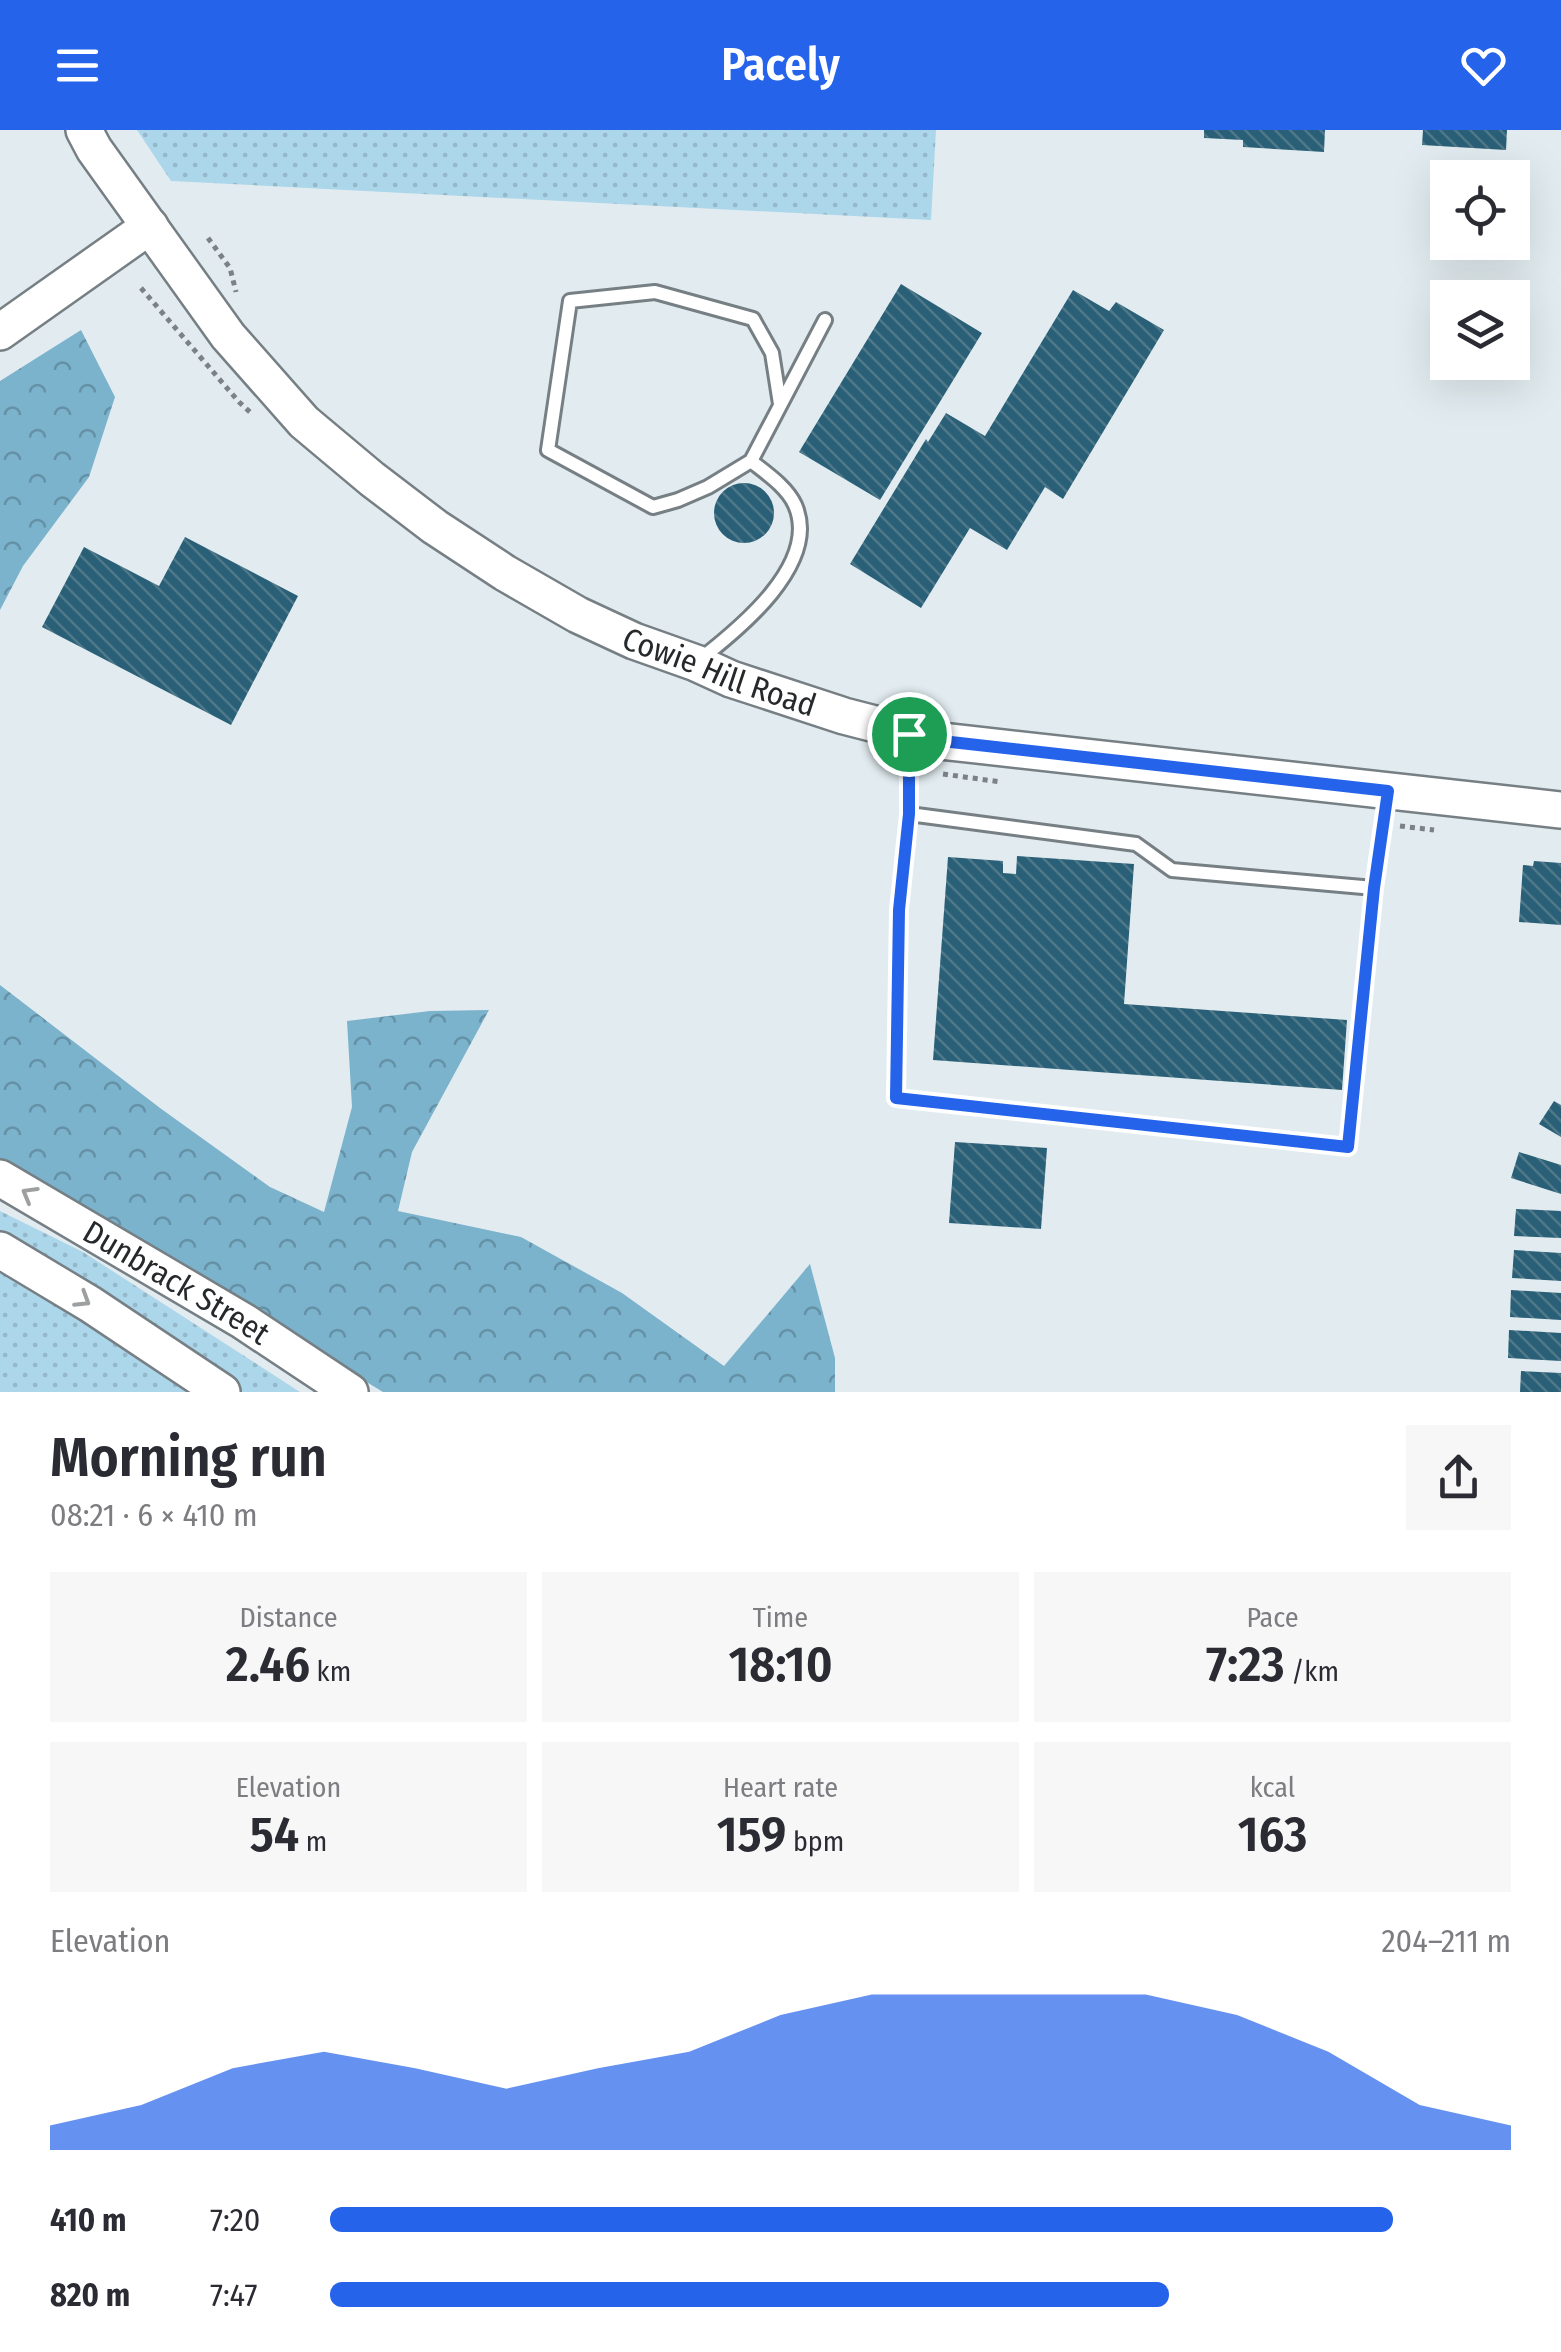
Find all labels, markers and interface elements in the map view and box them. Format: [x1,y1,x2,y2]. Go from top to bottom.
icon: menu [50,38,105,93]
text: Pacely [721,38,840,92]
icon: heart [1456,38,1511,93]
map controls [1430,160,1530,380]
button: locate [1430,160,1530,260]
button: layers [1430,280,1530,380]
street label: Cowie Hill Road [616,619,821,725]
pin [867,692,952,777]
icon: arrive [882,707,937,762]
one-way arrow [22,1187,40,1207]
street label: Dunbrack Street [77,1212,277,1353]
one-way arrow [73,1288,91,1307]
text: Morning run [50,1425,327,1491]
button: share [1406,1425,1511,1530]
text: 08:21 · 6 × 410 m [50,1496,258,1534]
text: Distance [239,1601,338,1634]
text: Time [753,1601,808,1634]
text: Pace [1246,1601,1299,1634]
text: 2.46 [226,1634,310,1694]
text: 18:10 [728,1634,833,1694]
text: 7:23 [1206,1634,1285,1694]
text: km [310,1655,351,1688]
text: /km [1285,1655,1339,1688]
text: Elevation [236,1771,341,1804]
text: Heart rate [723,1771,838,1804]
text: kcal [1250,1771,1295,1804]
text: 54 [250,1804,299,1864]
text: 159 [717,1804,786,1864]
text: 163 [1238,1804,1307,1864]
text: m [299,1825,327,1858]
text: bpm [786,1825,844,1858]
text: Elevation [50,1922,170,1960]
text: 204–211 m [1381,1922,1511,1960]
text: 410 m [50,2201,126,2239]
text: 7:20 [210,2201,261,2239]
text: 820 m [50,2276,130,2314]
text: 7:47 [210,2276,257,2314]

